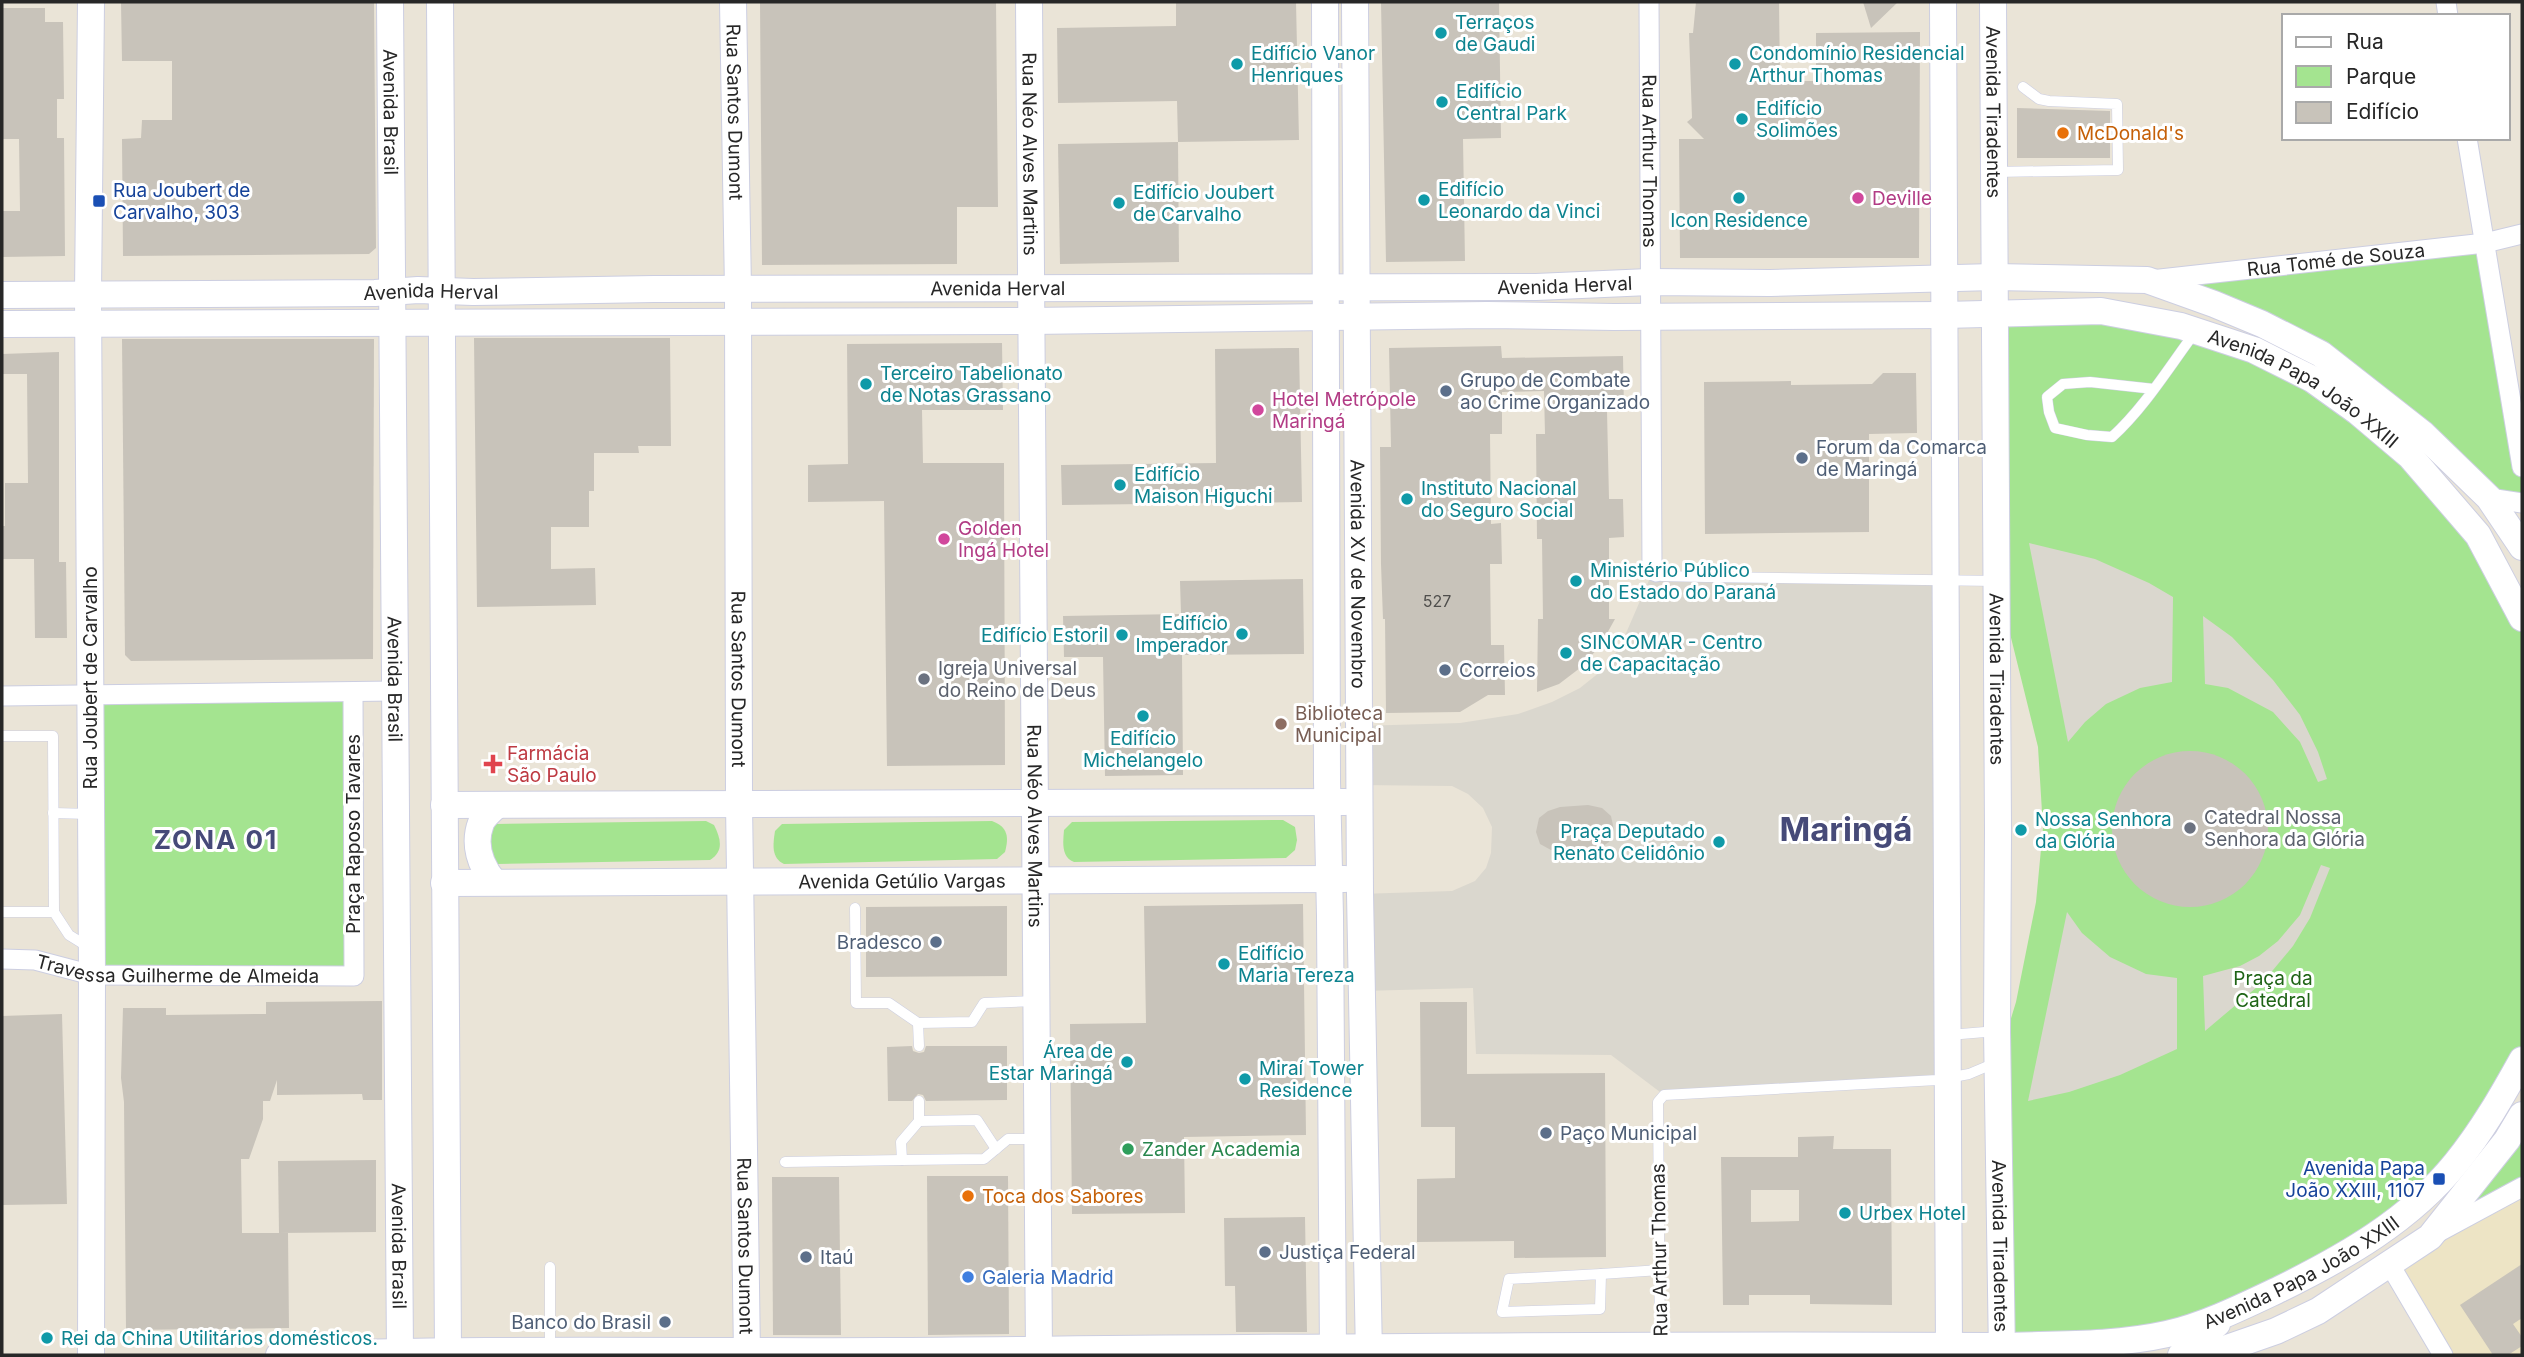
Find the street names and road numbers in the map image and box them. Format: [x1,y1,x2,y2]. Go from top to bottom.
street label: Rua Santos Dumont [721,23,747,201]
street label: Avenida Tiradentes [1981,26,2005,198]
street label: Avenida Brasil [378,49,402,175]
street label: Rua Néo Alves Martins [1017,52,1042,256]
street label: Rua Arthur Thomas [1637,74,1661,248]
street label: Rua Tomé de Souza [2246,239,2426,281]
street label: Avenida Herval [1497,272,1633,299]
street label: Avenida Herval [930,277,1065,300]
street label: Avenida Herval [363,279,499,305]
street label: Avenida Papa João XXIII [2205,325,2403,453]
street label: Avenida XV de Novembro [1346,459,1370,689]
street label: Rua Joubert de Carvalho [79,566,102,790]
street label: Rua Santos Dumont [727,590,750,767]
street label: Avenida Tiradentes [1985,593,2009,765]
street label: Avenida Brasil [383,616,406,742]
street label: Rua Néo Alves Martins [1022,724,1047,928]
street label: Praça Raposo Tavares [342,734,365,934]
street label: Avenida Getúlio Vargas [798,870,1006,893]
street label: Travessa Guilherme de Almeida [34,950,319,988]
street label: Rua Santos Dumont [732,1157,758,1335]
street label: Avenida Tiradentes [1987,1160,2013,1332]
street label: Rua Arthur Thomas [1646,1163,1673,1337]
street label: Avenida Brasil [387,1183,411,1309]
street label: Avenida Papa João XXIII [2200,1211,2404,1334]

